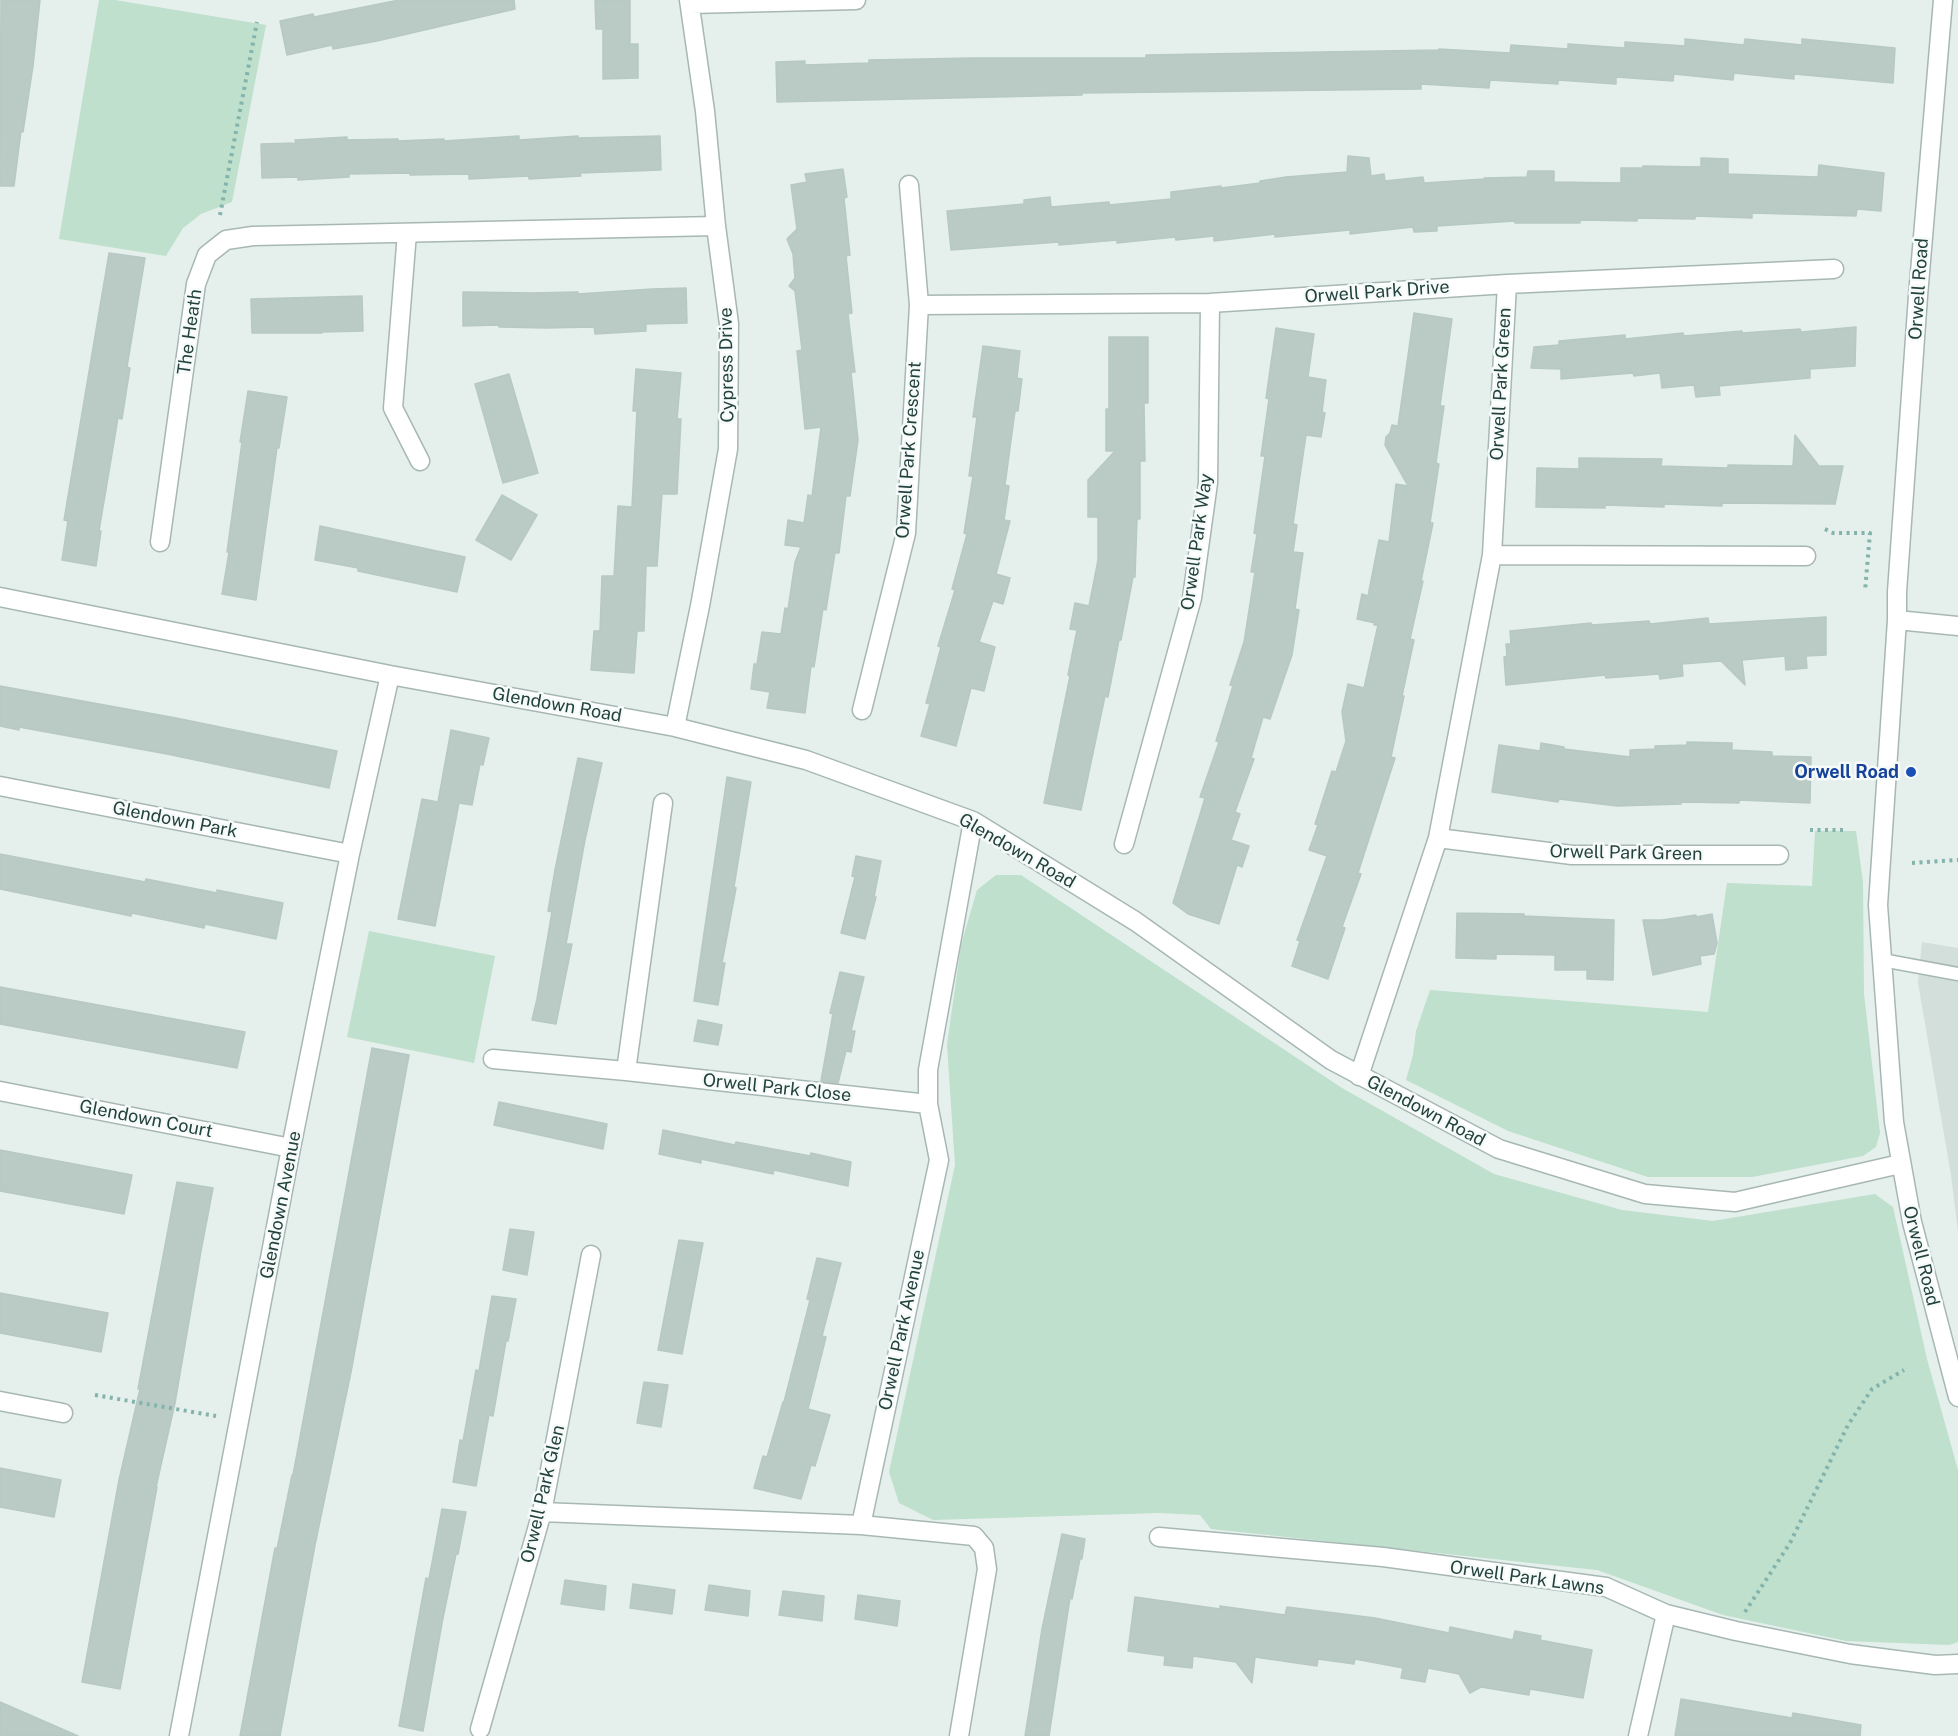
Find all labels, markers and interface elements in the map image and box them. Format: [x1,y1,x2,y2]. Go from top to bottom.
street label: Orwell Road [1905,237,1933,341]
street label: Orwell Park Drive [1304,276,1450,308]
street label: The Heath [173,288,207,376]
street label: Cypress Drive [715,307,739,423]
street label: Orwell Park Green [1486,307,1516,461]
street label: Orwell Park Crescent [892,361,926,539]
street label: Orwell Park Way [1177,472,1217,612]
street label: Glendown Road [491,683,623,727]
place label: Orwell Road [1794,761,1899,783]
marker: Orwell Road [1904,765,1918,779]
street label: Glendown Park [111,797,239,843]
street label: Glendown Road [955,809,1079,893]
street label: Orwell Park Green [1549,841,1703,865]
street label: Orwell Park Close [702,1069,852,1107]
street label: Glendown Road [1363,1071,1489,1151]
street label: Glendown Court [78,1095,214,1143]
street label: Glendown Avenue [256,1129,306,1281]
street label: Orwell Road [1898,1204,1944,1308]
street label: Orwell Park Avenue [874,1248,930,1412]
street label: Orwell Park Glen [517,1423,569,1565]
street label: Orwell Park Lawns [1449,1556,1605,1600]

